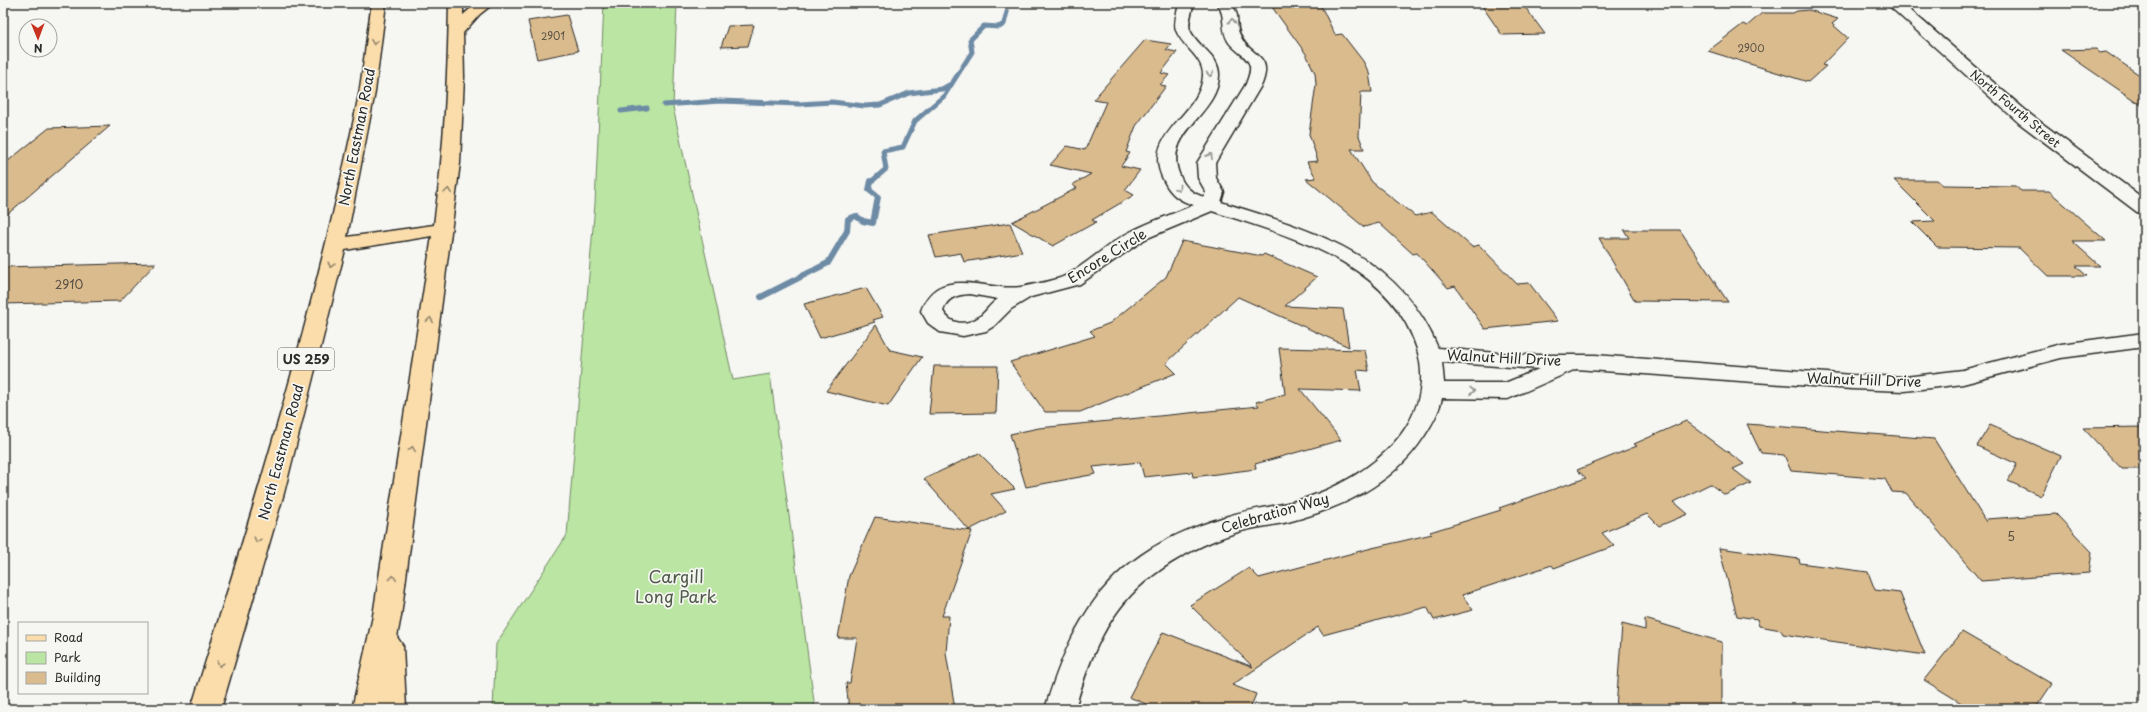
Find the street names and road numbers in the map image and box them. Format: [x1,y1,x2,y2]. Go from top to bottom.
street label: North Fourth Street [1967,65,2065,152]
street label: North Eastman Road [333,66,380,208]
street label: Encore Circle [1063,223,1150,288]
street label: Walnut Hill Drive [1446,344,1562,371]
road number: US 259 [278,348,334,370]
street label: Walnut Hill Drive [1806,367,1922,392]
street label: North Eastman Road [252,382,309,522]
street label: Celebration Way [1218,487,1331,538]

